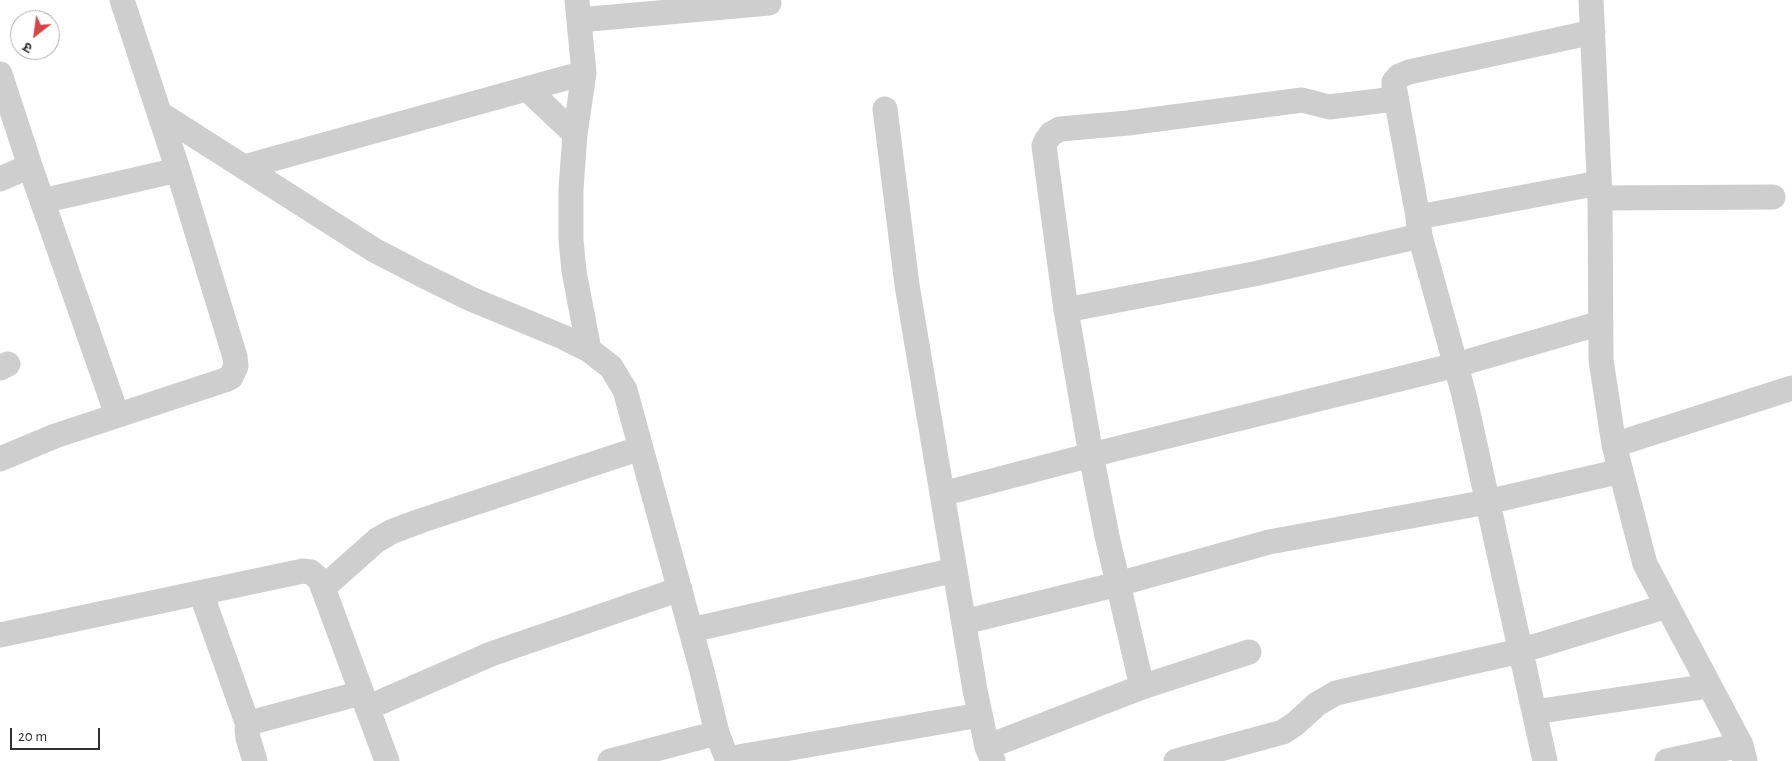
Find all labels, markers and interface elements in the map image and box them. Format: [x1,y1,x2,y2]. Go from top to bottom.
north arrow [10,10,60,60]
text: उ [21,39,35,55]
scale bar [12,718,102,750]
text: 20 m [18,729,47,744]

